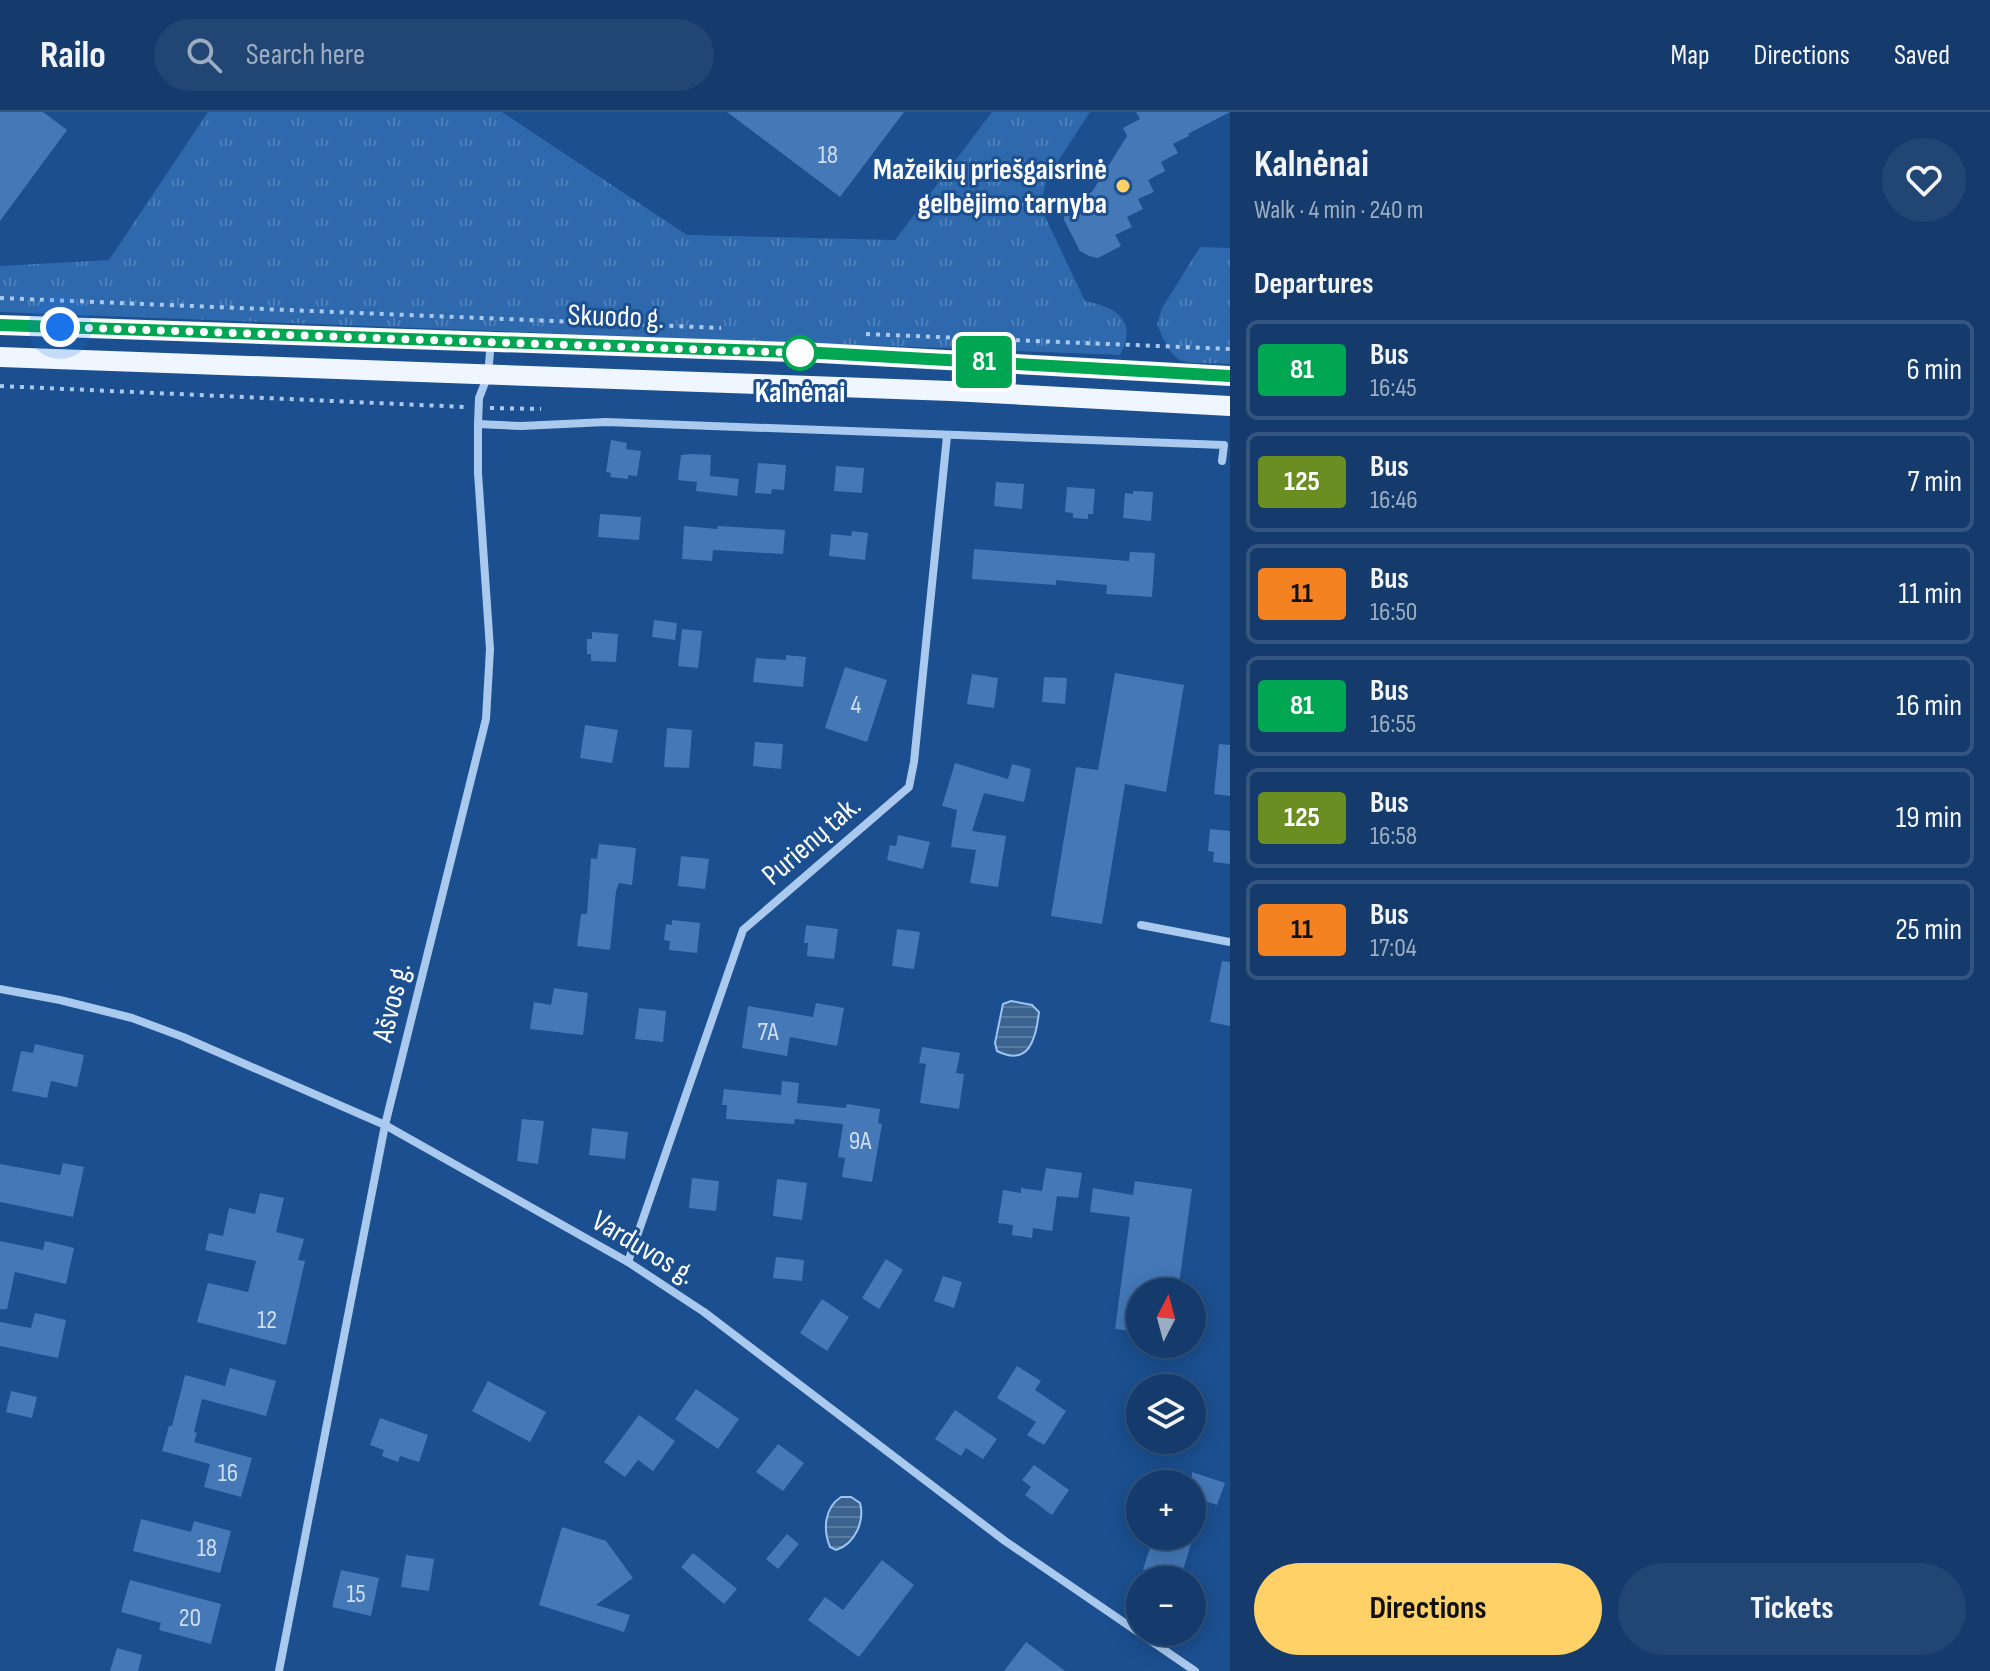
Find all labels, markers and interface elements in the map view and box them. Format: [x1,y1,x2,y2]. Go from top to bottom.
search box [154,19,714,91]
text: Railo [40,33,106,78]
icon: search [182,33,226,77]
text: Search here [246,37,365,73]
text: Map [1671,39,1710,72]
text: Directions [1754,39,1850,72]
text: Saved [1894,39,1950,72]
button: heart [1882,138,1966,222]
house number: 18 [818,140,838,171]
text: Kalnėnai [1254,142,1369,187]
place label: Mažeikių priešgaisrinė gelbėjimo tarnyba [873,152,1107,222]
marker: Mažeikių priešgaisrinė gelbėjimo tarnyba [1114,177,1132,195]
text: Walk · 4 min · 240 m [1254,195,1423,226]
text: Departures [1254,266,1374,302]
street label: Skuodo g. [567,297,665,337]
your location [40,307,80,347]
marker: Kalnėnai [783,336,817,370]
line badge: 81 [948,336,1020,388]
text: Bus [1370,337,1409,373]
text: 81 [972,345,996,378]
text: 6 min [1906,352,1962,388]
text: 81 [1290,353,1314,386]
text: 16:45 [1370,373,1417,404]
place label: Kalnėnai [755,375,845,411]
text: Bus [1370,449,1409,485]
text: 7 min [1908,464,1962,500]
text: 125 [1284,465,1320,498]
text: 16:46 [1370,485,1418,516]
text: Bus [1370,561,1409,597]
text: 11 min [1899,576,1962,612]
text: 11 [1291,577,1313,610]
text: 16:50 [1370,597,1417,628]
text: Bus [1370,673,1409,709]
text: 16 min [1896,688,1962,724]
text: 81 [1290,689,1314,722]
house number: 4 [851,690,862,721]
text: 16:55 [1370,709,1416,740]
text: Bus [1370,785,1409,821]
street label: Purienų tak. [755,788,868,893]
text: 19 min [1896,800,1962,836]
text: 125 [1284,801,1320,834]
text: 16:58 [1370,821,1417,852]
text: Bus [1370,897,1409,933]
text: 25 min [1895,912,1962,948]
text: 11 [1291,913,1313,946]
text: 17:04 [1370,933,1417,964]
street label: Ašvos g. [365,959,419,1047]
house number: 7A [757,1017,779,1048]
house number: 9A [849,1126,872,1157]
street label: Varduvos g. [585,1203,702,1293]
north arrow [1126,1278,1206,1358]
map controls [1126,1278,1206,1646]
house number: 12 [257,1305,277,1336]
button: layers [1126,1374,1206,1454]
house number: 16 [218,1458,238,1489]
button: + [1126,1470,1206,1550]
house number: 18 [197,1533,217,1564]
button: Directions [1254,1563,1602,1655]
button: Tickets [1618,1563,1966,1655]
button: − [1126,1566,1206,1646]
house number: 15 [346,1579,366,1610]
house number: 20 [179,1603,201,1634]

